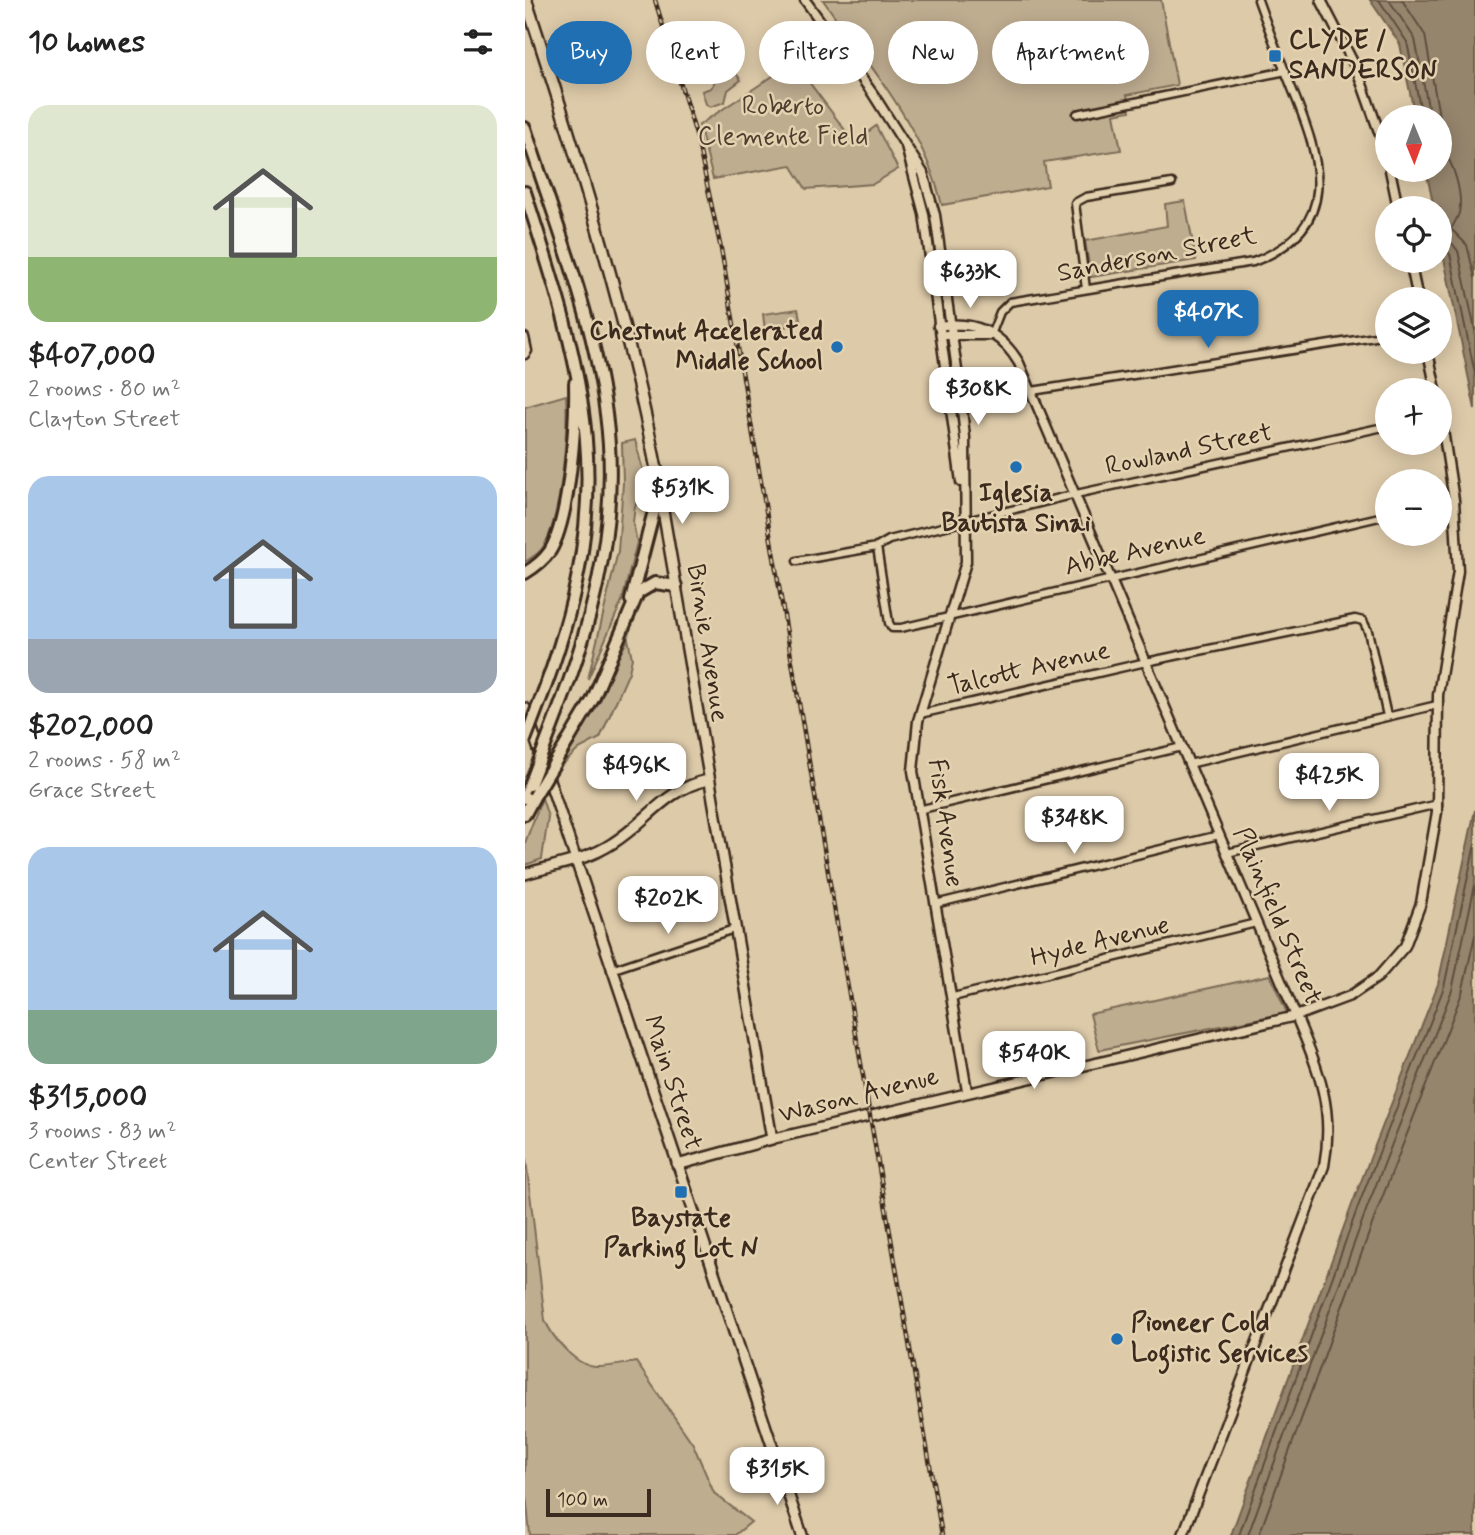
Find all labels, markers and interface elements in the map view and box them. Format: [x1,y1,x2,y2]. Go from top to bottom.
chip: Buy [546,21,632,84]
chip: Rent [646,21,745,84]
chip: Filters [759,21,874,84]
chip: New [888,21,978,84]
chip: Apartment [992,21,1149,84]
text: 10 homes [28,23,145,62]
icon: filters [459,23,497,61]
place label: CLYDE / SANDERSON [1289,24,1437,88]
marker: CLYDE / SANDERSON [1267,48,1283,64]
park label: Roberto Clemente Field [698,90,868,154]
north arrow [1375,105,1453,182]
map controls [1375,105,1452,546]
icon: home [200,150,326,276]
button: locate [1375,196,1452,273]
street label: Sanderson Street [1055,219,1259,291]
pin: $633K [921,250,1019,310]
text: $633K [940,258,1000,288]
button: layers [1375,287,1452,364]
pin: $407K [1159,290,1257,350]
text: $407K [1173,298,1243,328]
place label: Chestnut Accelerated Middle School [589,315,823,379]
text: $407,000 [28,336,155,375]
marker: Chestnut Accelerated Middle School [829,339,845,355]
pin: $308K [929,368,1027,427]
text: 2 rooms · 80 m² [28,375,181,405]
text: $308K [945,375,1011,405]
button: + [1375,378,1452,455]
text: Clayton Street [28,405,180,435]
street label: Rowland Street [1102,416,1276,484]
marker: Iglesia Bautista Sinai [1008,459,1024,475]
pin: $531K [633,466,731,526]
button: − [1375,469,1452,546]
text: $531K [651,474,713,504]
place label: Iglesia Bautista Sinai [941,477,1091,541]
street label: Abbe Avenue [1061,519,1209,585]
icon: home [200,521,326,647]
street label: Birnie Avenue [678,562,736,725]
street label: Talcott Avenue [945,634,1114,704]
text: $202,000 [28,707,154,746]
pin: $496K [587,744,685,803]
text: 2 rooms · 58 m² [28,746,181,776]
text: $496K [602,751,670,781]
pin: $425K [1280,754,1378,813]
street label: Fisk Avenue [919,757,971,889]
text: $425K [1295,761,1363,791]
text: Grace Street [28,776,156,806]
pin: $348K [1025,796,1123,856]
text: $348K [1041,804,1107,834]
street label: Plainfield Street [1224,822,1330,1010]
pin: $202K [619,876,717,936]
text: $202K [634,884,702,914]
icon: home [200,892,326,1018]
street label: Hyde Avenue [1027,908,1173,976]
street label: Main Street [634,1011,710,1155]
pin: $540K [985,1032,1083,1091]
text: $540K [998,1039,1070,1069]
street label: Wason Avenue [775,1060,943,1132]
text: $315,000 [28,1078,147,1117]
text: 3 rooms · 83 m² [28,1117,176,1147]
text: Center Street [28,1147,167,1177]
marker: Baystate Parking Lot N [673,1184,689,1200]
place label: Baystate Parking Lot N [603,1202,759,1269]
place label: Pioneer Cold Logistic Services [1131,1307,1308,1374]
marker: Pioneer Cold Logistic Services [1109,1331,1125,1347]
pin: $315K [728,1448,826,1507]
text: $315K [746,1455,808,1485]
scale bar [546,1486,651,1518]
text: 100 m [557,1488,608,1513]

